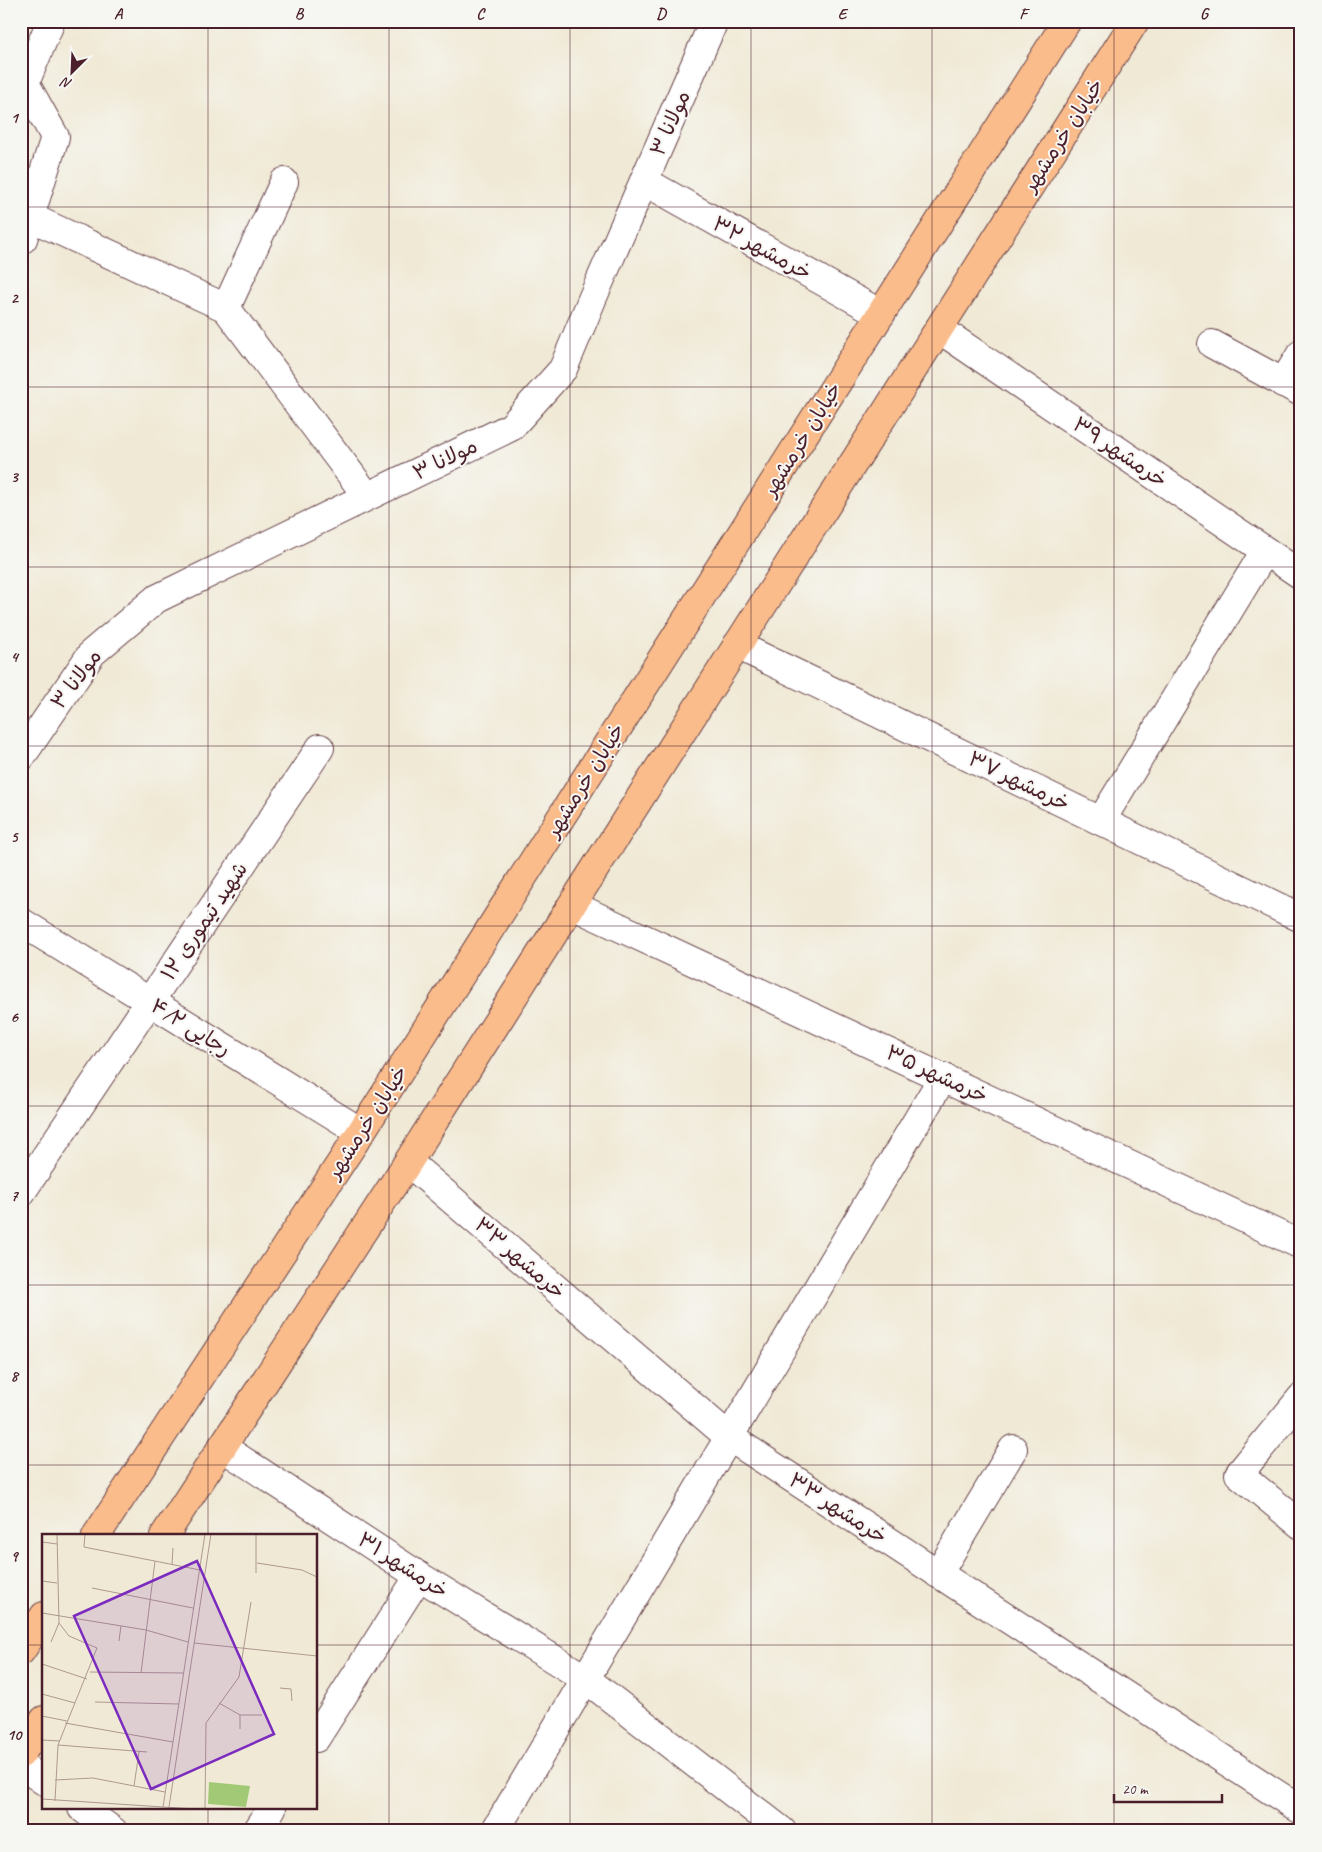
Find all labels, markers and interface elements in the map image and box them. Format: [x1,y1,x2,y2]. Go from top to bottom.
text: A [114,4,124,24]
text: B [295,4,305,24]
text: C [476,4,486,24]
text: D [656,4,667,24]
text: E [838,4,849,24]
text: F [1019,4,1030,24]
text: G [1200,4,1210,24]
north arrow [48,48,98,98]
text: N [57,73,74,93]
street label: خیابان خرمشهر [1016,74,1109,198]
street label: مولانا ۳ [644,86,697,160]
text: 1 [10,108,19,128]
street label: خرمشهر ۳۲ [708,210,816,286]
text: 2 [10,288,19,308]
street label: خیابان خرمشهر [756,377,847,502]
street label: خرمشهر ۳۹ [1068,411,1172,493]
street label: مولانا ۳ [409,432,482,487]
text: 3 [10,467,19,487]
street label: مولانا ۳ [45,644,108,715]
text: 4 [10,647,19,667]
street label: خیابان خرمشهر [539,718,630,843]
street label: خرمشهر ۳۷ [964,745,1074,817]
text: 5 [11,827,20,847]
street label: شهید تیموری ۱۲ [155,857,253,985]
street label: رجایی ۴/۲ [146,992,236,1063]
text: 6 [10,1007,19,1027]
street label: خرمشهر ۳۵ [882,1039,992,1109]
street label: خیابان خرمشهر [320,1061,413,1185]
text: 7 [10,1186,19,1206]
street label: خرمشهر ۳۳ [469,1211,571,1305]
text: 8 [10,1366,19,1386]
street label: خرمشهر ۳۳ [784,1467,892,1549]
street label: خرمشهر ۳۱ [353,1526,453,1604]
inset map [42,1534,318,1810]
text: 9 [10,1546,19,1566]
text: 10 [7,1725,23,1745]
scale bar [1114,1772,1222,1804]
text: 20 m [1122,1780,1149,1799]

